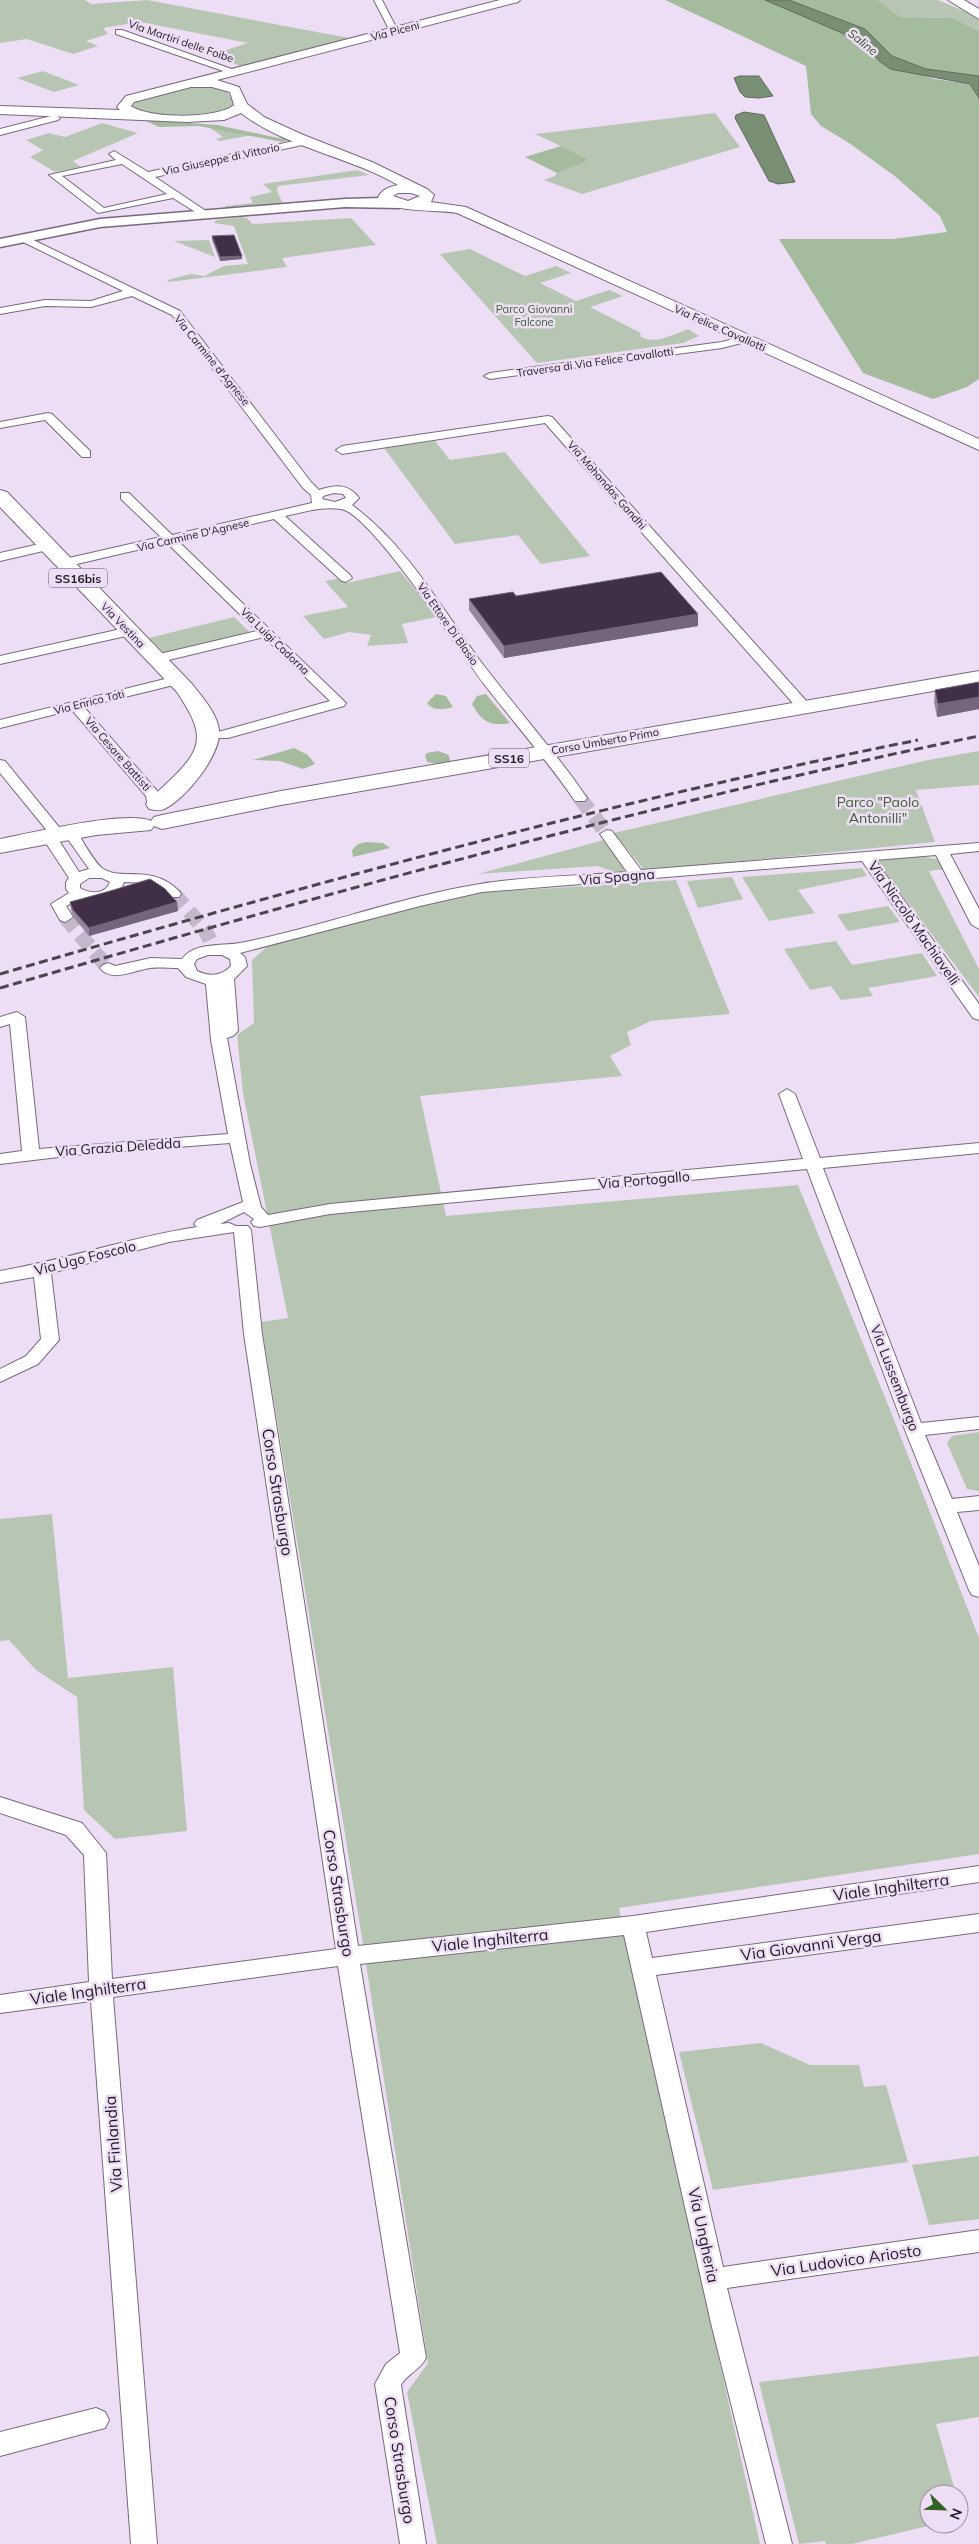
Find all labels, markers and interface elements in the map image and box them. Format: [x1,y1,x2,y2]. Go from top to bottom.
street label: Via Martiri delle Foibe [127,16,235,66]
street label: Via Piceni [369,18,421,44]
water label: Saline [845,25,881,59]
street label: Via Giuseppe di Vittorio [161,140,281,178]
street label: Via Felice Cavallotti [672,301,768,355]
park label: Parco Giovanni Falcone [496,302,572,329]
street label: Via Carmine d'Agnese [171,312,253,408]
street label: Traversa di Via Felice Cavallotti [516,344,674,380]
street label: Via Mohandas Gandhi [565,438,649,532]
street label: Via Carmine D'Agnese [136,515,250,555]
road number: SS16bis [49,568,107,588]
street label: Via Ettore Di Blasio [414,580,482,668]
street label: Via Vestina [98,599,148,651]
street label: Via Luigi Cadorna [238,604,312,678]
street label: Via Enrico Toti [52,686,126,718]
street label: Via Cesare Battisti [82,714,154,794]
street label: Corso Umberto Primo [550,725,660,757]
road number: SS16 [489,748,529,768]
park label: Parco "Paolo Antonilli" [837,793,919,827]
street label: Via Niccolò Machiavelli [864,857,964,989]
street label: Via Spagna [578,865,656,889]
street label: Via Grazia Deledda [55,1134,181,1160]
street label: Via Portogallo [598,1167,690,1193]
street label: Via Ugo Foscolo [32,1237,138,1279]
street label: Via Lussemburgo [866,1322,924,1434]
street label: Corso Strasburgo [258,1427,298,1557]
street label: Corso Strasburgo [319,1828,359,1958]
street label: Viale Inghilterra [832,1869,950,1905]
street label: Viale Inghilterra [431,1924,549,1956]
street label: Via Giovanni Verga [739,1925,883,1965]
street label: Viale Inghilterra [29,1973,147,2009]
street label: Via Finlandia [100,2095,126,2193]
street label: Via Ungheria [684,2186,724,2284]
street label: Via Ludovico Ariosto [770,2240,922,2280]
street label: Corso Strasburgo [380,2395,420,2525]
north arrow [919,2484,969,2534]
text: N [946,2506,966,2522]

